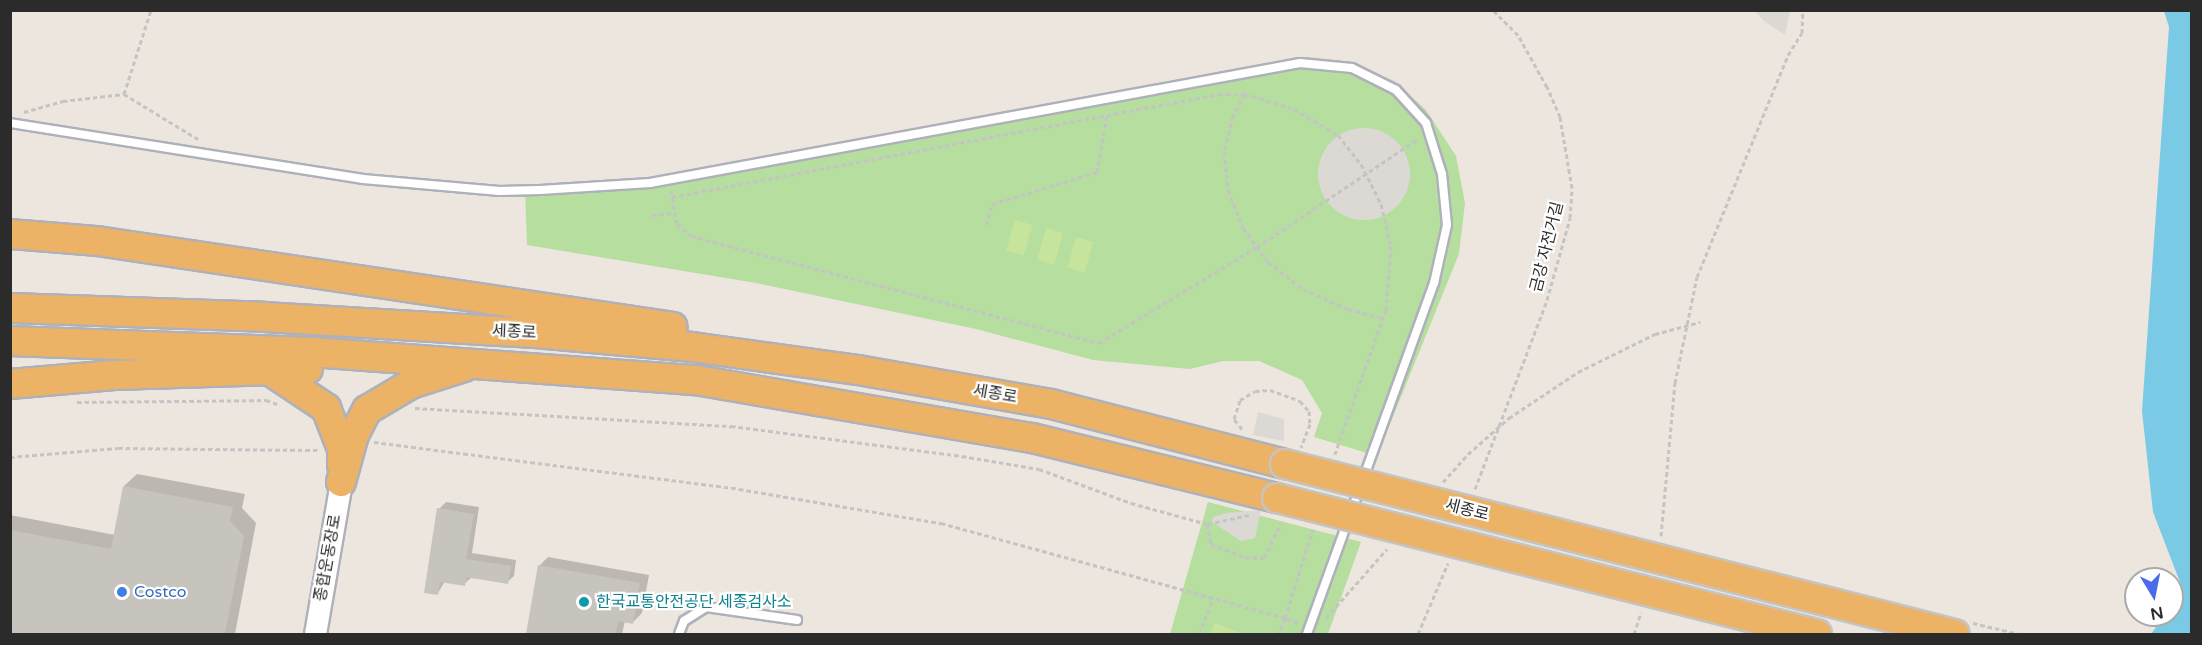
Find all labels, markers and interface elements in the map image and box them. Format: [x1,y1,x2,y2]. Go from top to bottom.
street label: 금강 자전거길 [1526,200,1568,294]
street label: 세종로 [491,321,537,343]
street label: 세종로 [972,381,1018,407]
street label: 세종로 [1443,495,1491,525]
street label: 종합운동장로 [311,513,345,603]
north arrow [2124,567,2184,627]
place label: Costco [134,582,186,602]
marker: Costco [115,585,129,599]
place label: 한국교통안전공단 세종검사소 [596,592,792,612]
marker: 한국교통안전공단 세종검사소 [577,595,591,609]
text: N [2149,602,2165,624]

